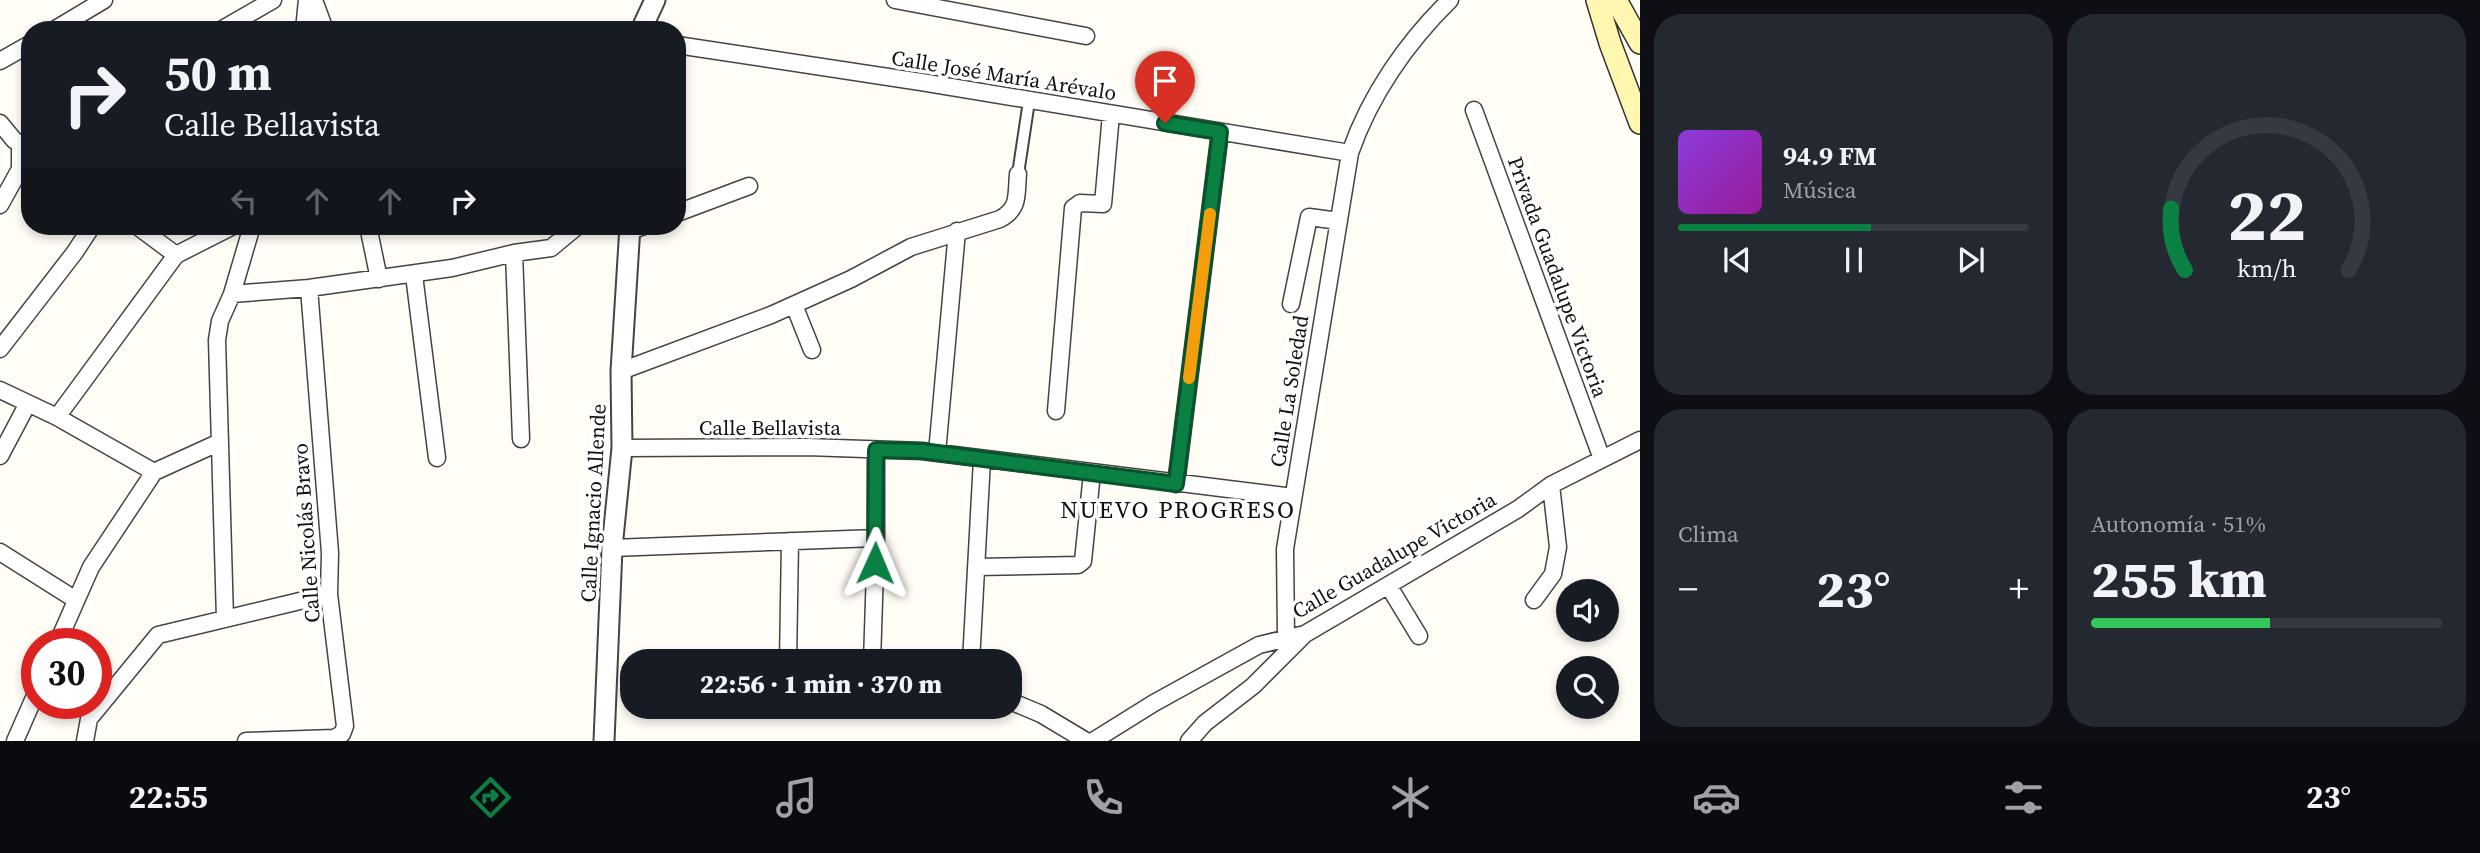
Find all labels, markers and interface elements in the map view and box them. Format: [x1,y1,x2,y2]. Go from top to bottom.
text: 50 m [164,39,272,106]
street label: Calle José María Arévalo [889,43,1119,107]
icon: right [49,49,140,140]
pin [1135,51,1195,123]
icon: arrive [1146,62,1184,100]
text: Calle Bellavista [164,103,380,147]
text: 94.9 FM [1783,138,1877,174]
street label: Privada Guadalupe Victoria [1501,153,1615,402]
text: 22 [2227,166,2306,265]
text: Música [1783,174,1856,206]
icon: left [225,182,263,220]
icon: ahead [298,182,336,220]
icon: ahead [371,182,409,220]
icon: right [444,182,482,220]
icon: previous [1718,241,1756,279]
icon: pause [1835,241,1873,279]
icon: next [1952,241,1990,279]
text: km/h [2237,251,2296,285]
street label: Calle La Soledad [1263,313,1315,469]
street label: Calle Ignacio Allende [573,403,613,603]
street label: Calle Bellavista [699,413,841,442]
street label: Calle Nicolás Bravo [285,442,327,624]
street label: Calle Guadalupe Victoria [1287,484,1502,625]
district label: NUEVO PROGRESO [1060,493,1296,526]
text: Autonomía · 51% [2091,508,2266,540]
text: Clima [1678,518,1739,550]
position arrow [838,526,912,600]
text: 255 km [2091,543,2267,614]
text: 23° [1816,553,1891,624]
text: − [1678,563,1698,615]
text: + [2009,563,2029,615]
map controls [1556,579,1619,719]
button: sound [1556,579,1619,642]
speed limit sign: 30 [21,628,112,719]
button: search [1556,656,1619,719]
text: 22:56 · 1 min · 370 m [700,666,942,702]
icon: directions [466,773,515,822]
icon: music [772,773,821,822]
icon: phone [1079,773,1128,822]
icon: climate [1386,773,1435,822]
icon: car [1692,773,1741,822]
icon: filters [1999,773,2048,822]
text: 22:55 [129,775,208,819]
text: 23° [2306,775,2351,819]

